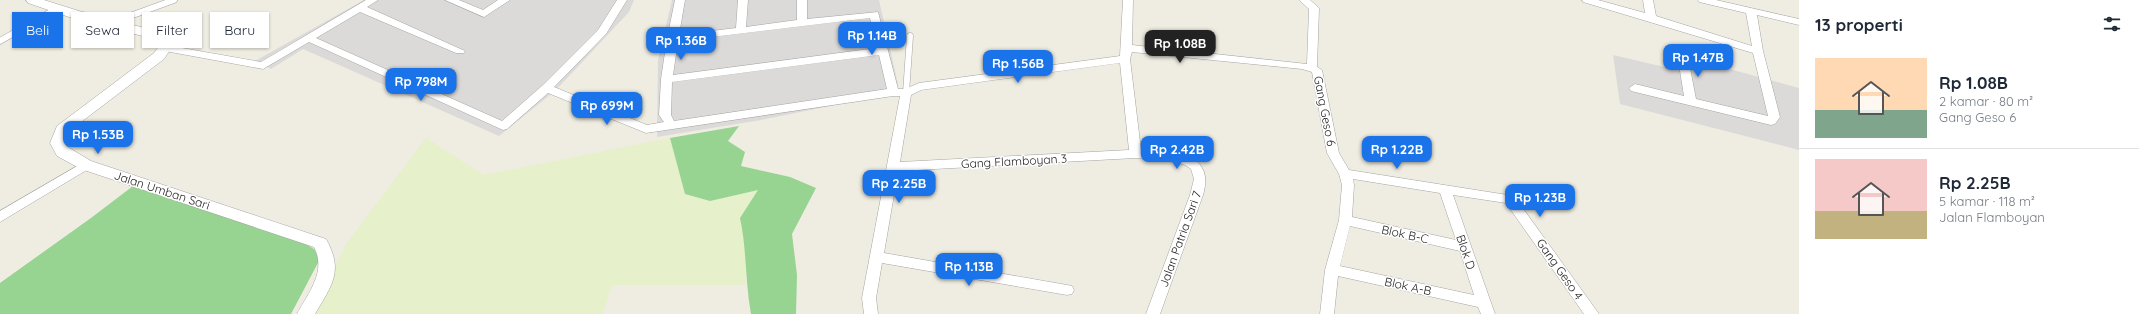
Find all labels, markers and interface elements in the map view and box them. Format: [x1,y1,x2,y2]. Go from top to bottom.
chip: Beli [12,12,63,48]
chip: Sewa [71,12,134,48]
chip: Filter [142,12,202,48]
chip: Baru [210,12,269,48]
icon: filters [2101,13,2123,35]
text: 13 properti [1815,14,1903,35]
pin: Rp 1.14B [831,22,913,56]
pin: Rp 1.36B [640,27,722,61]
text: Rp 1.14B [847,27,897,43]
pin: Rp 1.08B [1139,30,1221,64]
text: Rp 1.36B [655,32,707,48]
text: Rp 1.08B [1154,35,1206,51]
pin: Rp 1.47B [1657,44,1739,78]
text: Rp 1.47B [1672,49,1724,65]
pin: Rp 1.56B [977,50,1059,84]
text: Rp 1.56B [992,55,1044,71]
pin: Rp 798M [384,68,458,102]
text: Rp 1.08B [1939,72,2008,93]
text: Rp 798M [394,73,448,89]
icon: home [1847,74,1895,122]
street label: Gang Geso 6 [1311,75,1339,148]
pin: Rp 699M [570,92,644,126]
text: 2 kamar · 80 m² [1939,93,2033,109]
text: Rp 699M [580,97,634,113]
text: Gang Geso 6 [1939,109,2016,125]
pin: Rp 1.53B [57,121,139,155]
text: Rp 1.53B [72,126,124,142]
pin: Rp 2.42B [1136,136,1218,170]
pin: Rp 1.22B [1356,136,1438,170]
text: Rp 2.42B [1150,141,1204,157]
text: Rp 1.22B [1371,141,1423,157]
street label: Gang Flamboyan 3 [961,151,1067,171]
street label: Jalan Umban Sari [112,167,212,213]
pin: Rp 2.25B [858,170,940,204]
text: Rp 2.25B [1939,172,2011,193]
text: Rp 2.25B [872,175,926,191]
icon: home [1847,175,1895,223]
pin: Rp 1.23B [1499,184,1581,218]
street label: Jalan Patria Sari 7 [1156,189,1204,289]
text: Rp 1.23B [1514,189,1566,205]
text: 5 kamar · 118 m² [1939,193,2035,209]
text: Jalan Flamboyan [1939,209,2045,225]
street label: Blok B-C [1380,222,1430,246]
street label: Blok D [1453,233,1479,272]
street label: Gang Geso 4 [1533,236,1587,302]
pin: Rp 1.13B [928,253,1010,287]
text: Rp 1.13B [945,258,993,274]
street label: Blok A-B [1383,274,1433,298]

